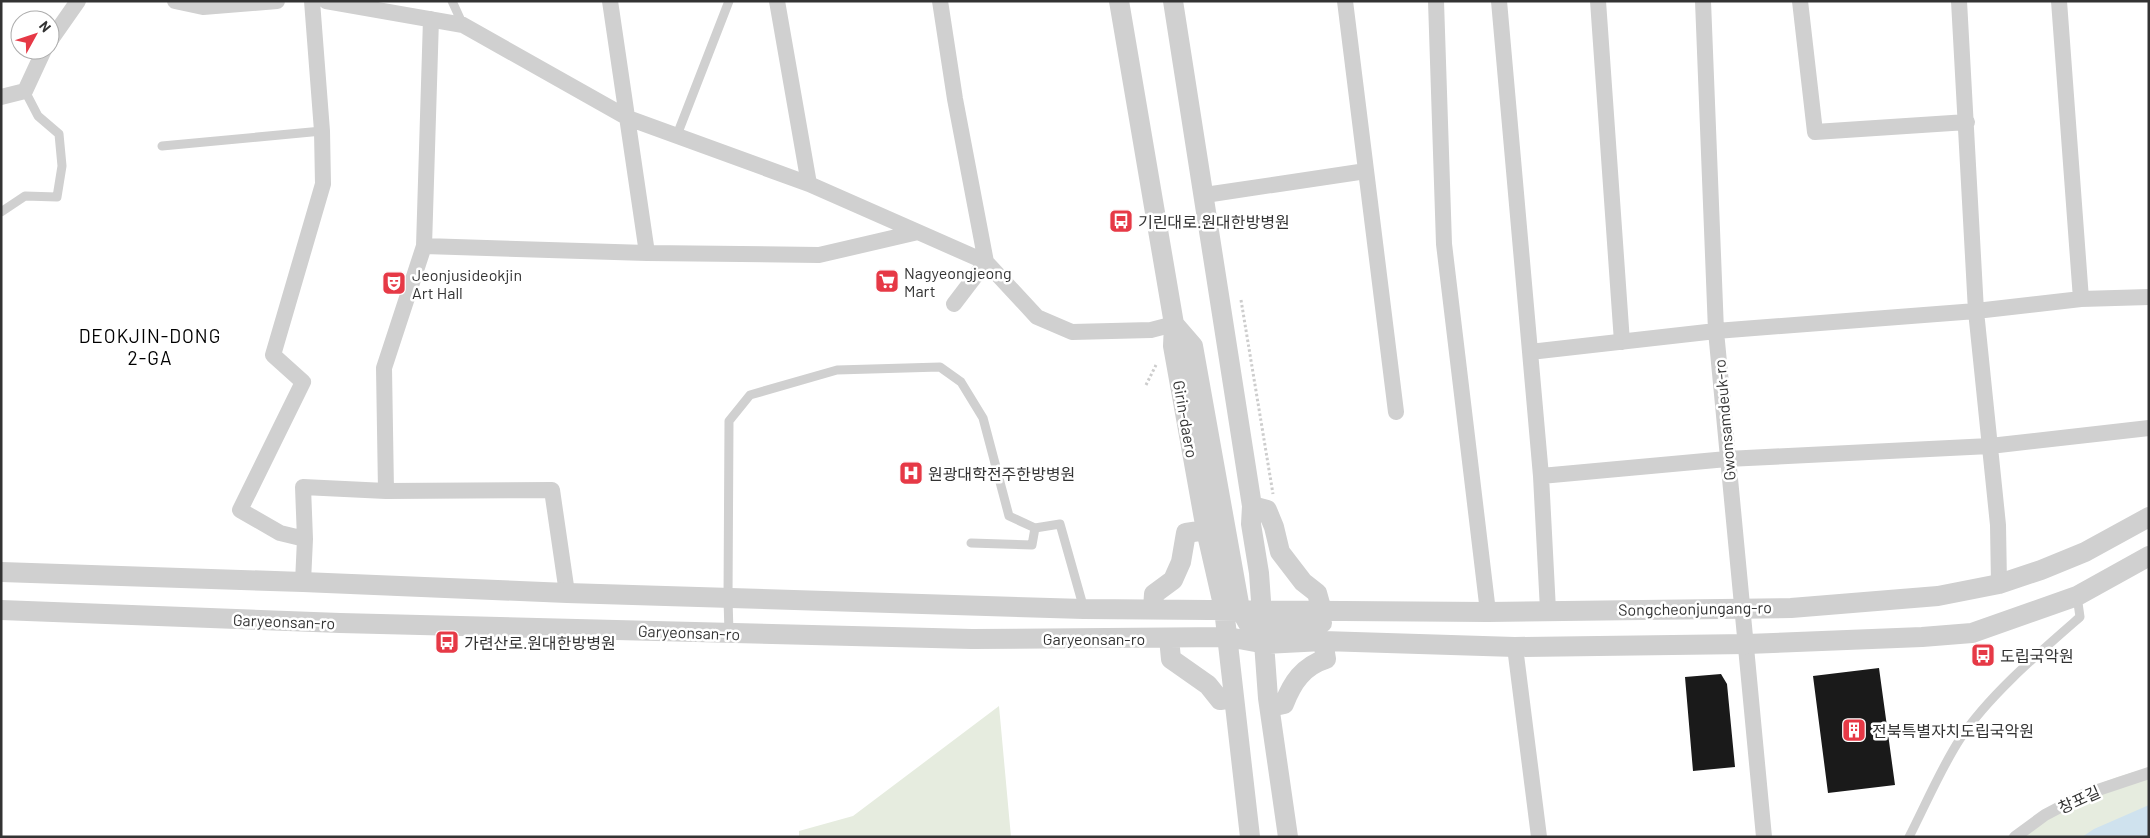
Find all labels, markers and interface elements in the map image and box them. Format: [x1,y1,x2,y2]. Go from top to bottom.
north arrow [10,10,60,60]
text: N [36,17,55,35]
bus stop icon: 기린대로.원대한방병원 [1108,208,1134,234]
place label: 기린대로.원대한방병원 [1138,212,1290,231]
place label: Nagyeongjeong Mart [904,263,1011,300]
place label: Jeonjusideokjin Art Hall [412,265,522,302]
supermarket icon: Nagyeongjeong Mart [874,268,900,294]
theatre icon: Jeonjusideokjin Art Hall [381,270,407,296]
district label: DEOKJIN-DONG 2-GA [79,324,221,369]
street label: Gwonsamdeuk-ro [1709,359,1739,481]
street label: Girin-daero [1170,379,1202,459]
hospital icon: 원광대학전주한방병원 [898,460,924,486]
place label: 원광대학전주한방병원 [928,464,1075,483]
street label: Songcheonjungang-ro [1618,597,1772,619]
street label: Garyeonsan-ro [233,610,335,632]
street label: Garyeonsan-ro [638,621,740,643]
bus stop icon: 가련산로.원대한방병원 [434,629,460,655]
street label: Garyeonsan-ro [1043,629,1145,648]
place label: 가련산로.원대한방병원 [464,633,616,652]
bus stop icon: 도립국악원 [1970,642,1996,668]
place label: 도립국악원 [2000,646,2074,665]
building icon: 전북특별자치도립국악원 [1841,717,1867,743]
place label: 전북특별자치도립국악원 [1872,721,2034,740]
street label: 창포길 [2055,781,2103,817]

